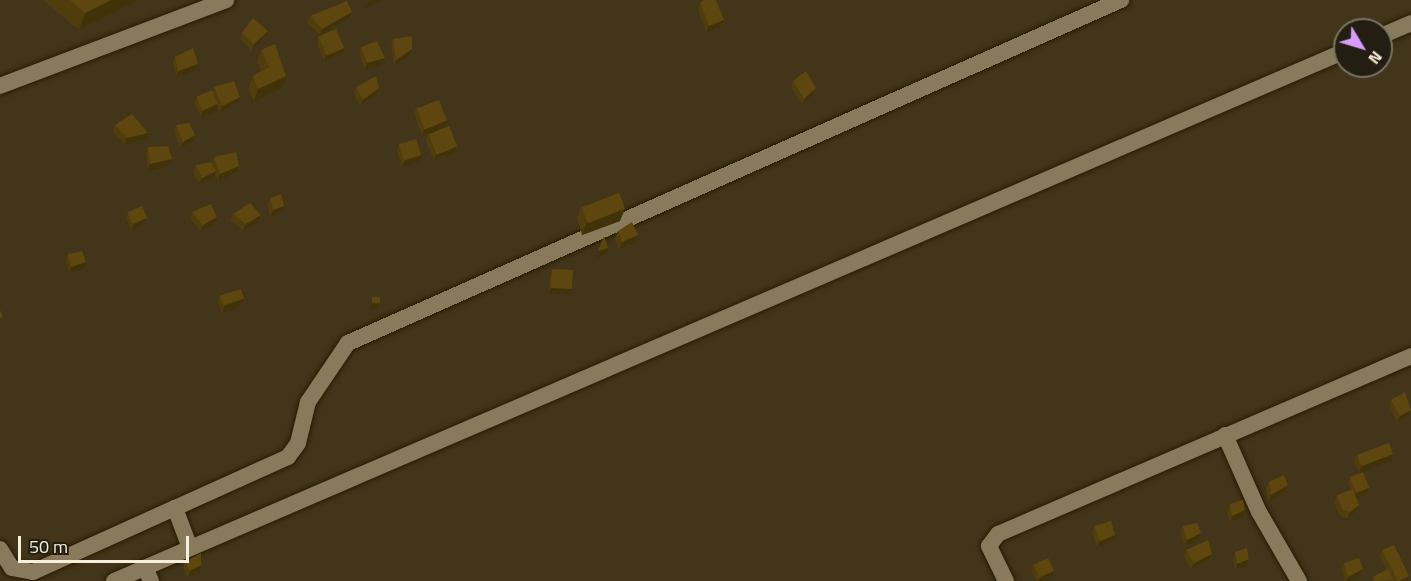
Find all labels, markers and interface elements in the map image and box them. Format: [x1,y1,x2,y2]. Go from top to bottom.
north arrow [1333,18,1393,78]
text: N [1363,46,1388,70]
scale bar [21,524,192,562]
text: 50 m [29,533,68,560]

